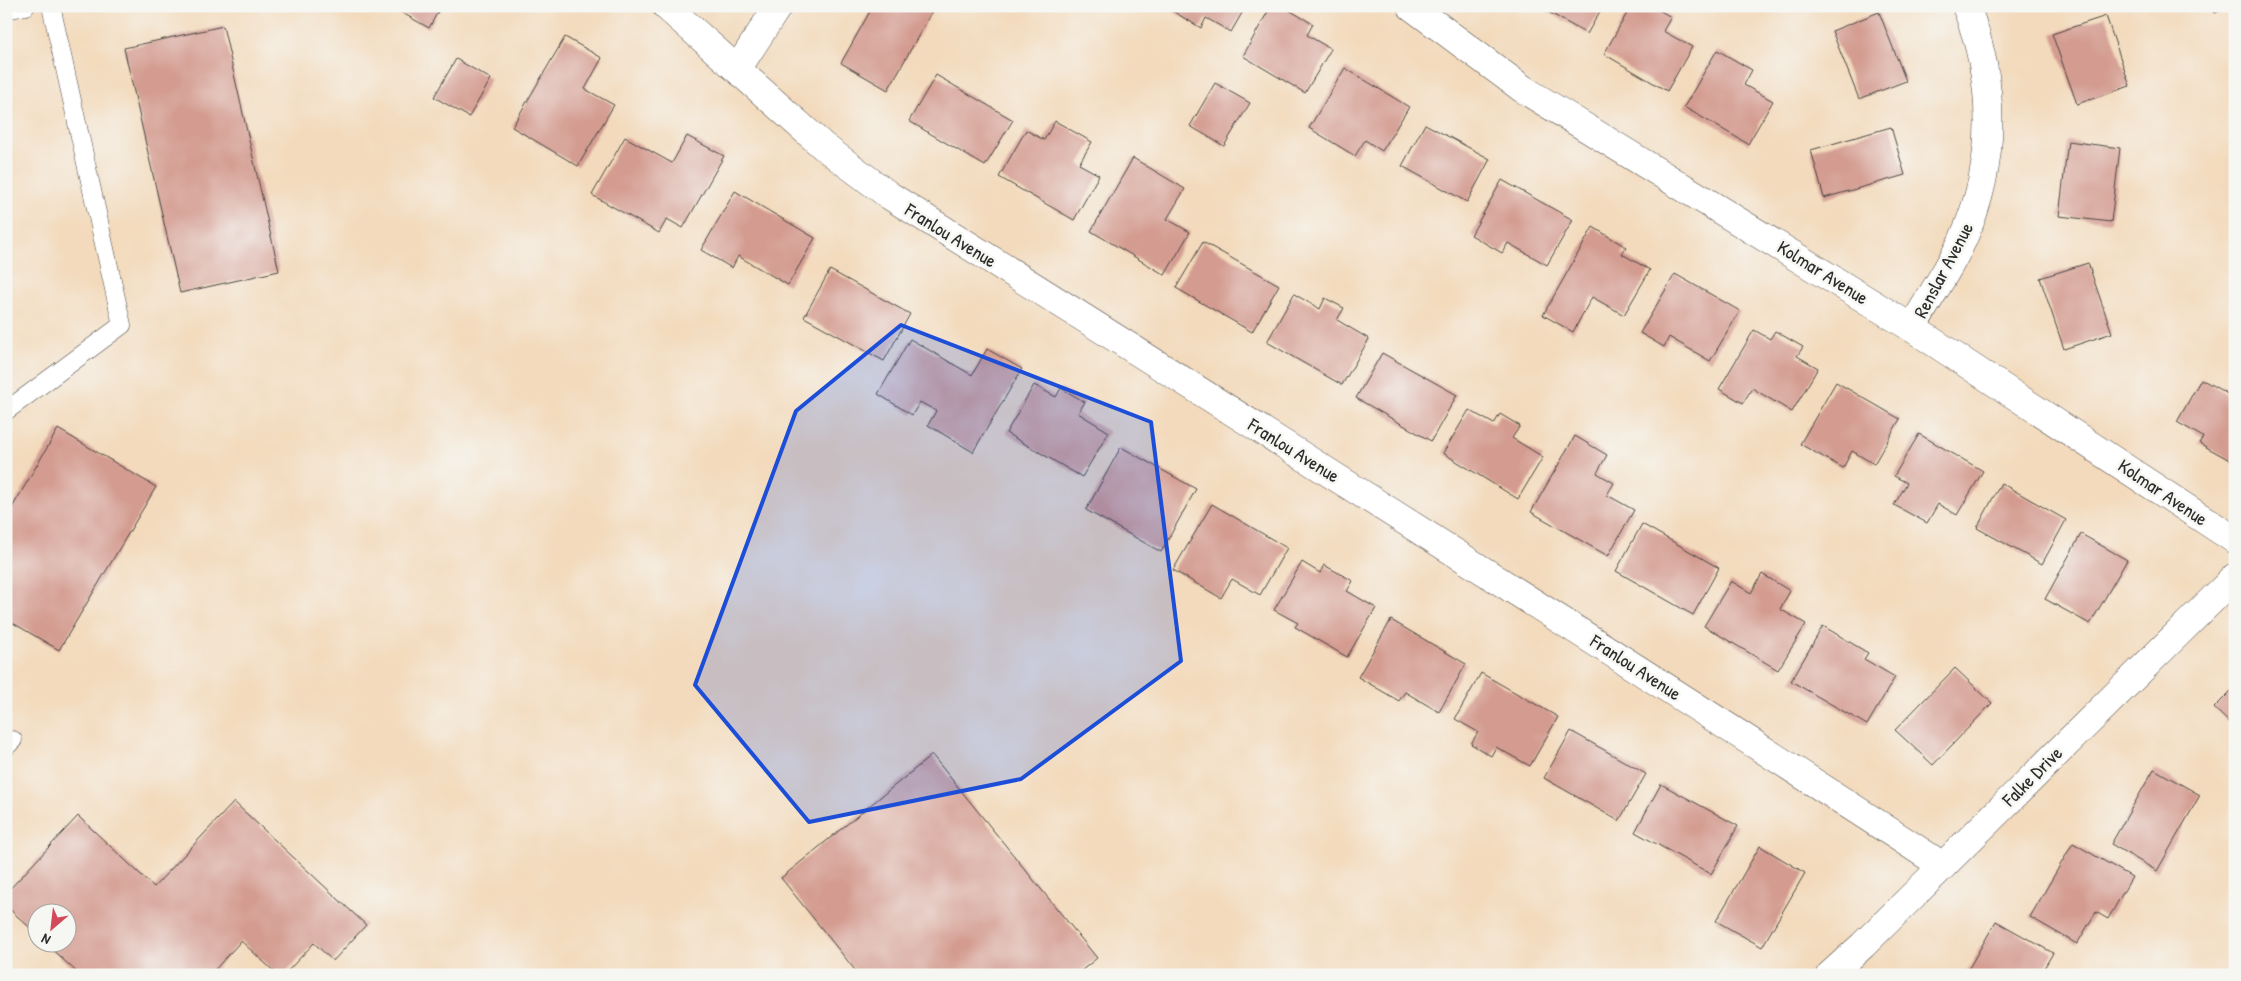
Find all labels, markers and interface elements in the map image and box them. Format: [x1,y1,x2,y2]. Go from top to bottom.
street label: Franlou Avenue [899,196,1002,274]
street label: Renslar Avenue [1907,217,1979,322]
street label: Kolmar Avenue [1772,234,1874,311]
street label: Franlou Avenue [1242,411,1345,489]
street label: Kolmar Avenue [2113,452,2213,532]
street label: Franlou Avenue [1585,627,1687,706]
street label: Falke Drive [1996,740,2068,812]
north arrow [28,904,78,954]
text: N [37,930,53,950]

